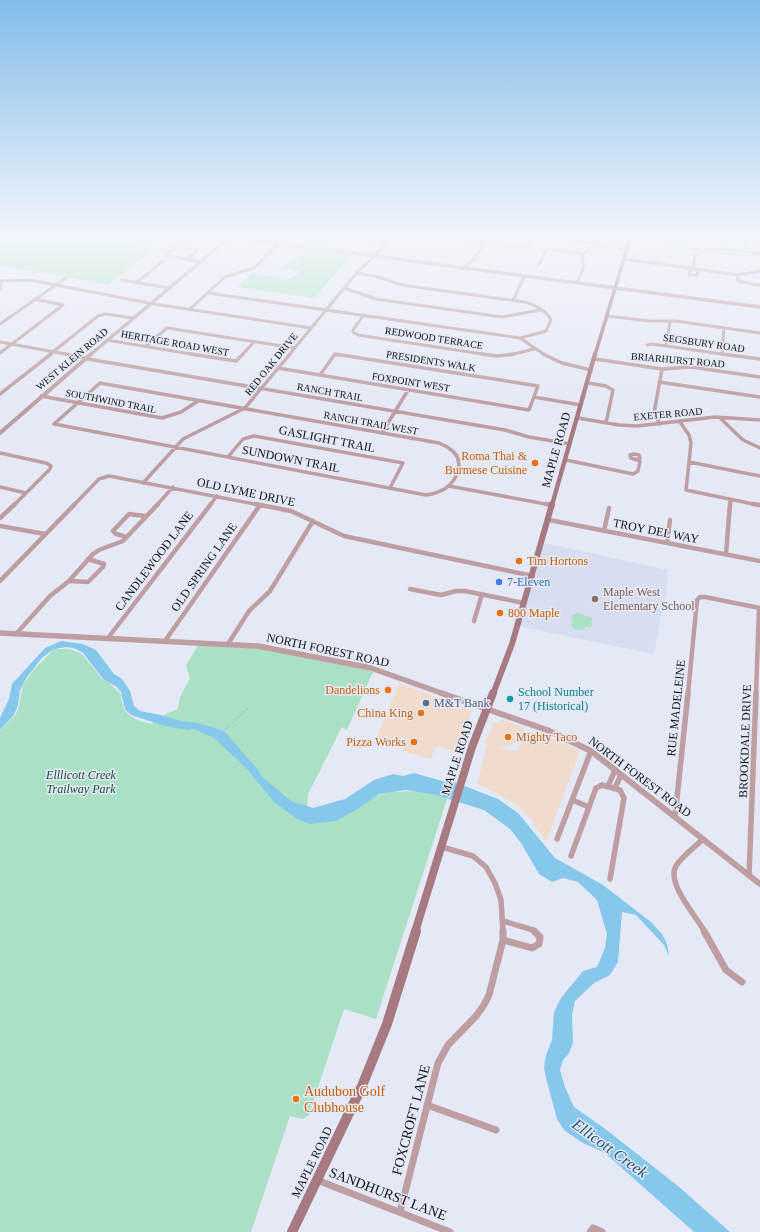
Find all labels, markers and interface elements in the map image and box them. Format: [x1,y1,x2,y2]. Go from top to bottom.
street label: REDWOOD TERRACE [384,325,484,351]
street label: WEST KLEIN ROAD [34,326,110,392]
street label: HERITAGE ROAD WEST [120,328,230,358]
street label: RED OAK DRIVE [242,331,300,397]
street label: SEGSBURY ROAD [663,332,745,354]
street label: PRESIDENTS WALK [385,348,477,374]
street label: BRIARHURST ROAD [631,350,725,370]
street label: FOXPOINT WEST [371,370,451,394]
street label: RANCH TRAIL [296,381,364,403]
street label: SOUTHWIND TRAIL [65,387,157,415]
street label: EXETER ROAD [633,406,703,422]
street label: RANCH TRAIL WEST [323,409,419,437]
street label: MAPLE ROAD [539,410,574,489]
street label: GASLIGHT TRAIL [278,423,376,455]
street label: SUNDOWN TRAIL [241,443,341,475]
place label: Roma Thai & Burmese Cuisine [445,449,528,477]
marker: Roma Thai & Burmese Cuisine [530,458,540,468]
street label: OLD LYME DRIVE [196,475,296,509]
street label: CANDLEWOOD LANE [112,508,196,614]
street label: TROY DEL WAY [612,516,700,546]
street label: OLD SPRING LANE [168,520,240,614]
place label: Tim Hortons [527,554,589,568]
marker: Tim Hortons [514,556,524,566]
place label: 7-Eleven [507,575,550,589]
marker: 7-Eleven [494,577,504,587]
place label: Maple West Elementary School [603,585,695,613]
marker: Maple West Elementary School [590,594,600,604]
place label: 800 Maple [508,606,560,620]
marker: 800 Maple [495,608,505,618]
street label: NORTH FOREST ROAD [265,630,391,670]
street label: RUE MADELEINE [664,659,688,757]
place label: Dandelions [325,683,380,697]
street label: BROOKDALE DRIVE [736,684,754,798]
marker: Dandelions [383,685,393,695]
place label: School Number 17 (Historical) [518,685,594,713]
marker: School Number 17 (Historical) [505,694,515,704]
place label: M&T Bank [434,696,489,710]
marker: M&T Bank [421,698,431,708]
place label: China King [357,706,413,720]
marker: China King [416,708,426,718]
street label: MAPLE ROAD [438,719,476,797]
place label: Mighty Taco [516,730,577,744]
marker: Mighty Taco [503,732,513,742]
street label: NORTH FOREST ROAD [586,734,694,820]
place label: Pizza Works [346,735,406,749]
marker: Pizza Works [409,737,419,747]
park label: Elllicott Creek Trailway Park [45,768,117,796]
street label: FOXCROFT LANE [389,1063,433,1177]
place label: Audubon Golf Clubhouse [304,1084,386,1115]
marker: Audubon Golf Clubhouse [291,1094,301,1104]
water label: Ellicott Creek [568,1114,652,1181]
street label: MAPLE ROAD [289,1124,335,1200]
street label: SANDHURST LANE [327,1165,449,1223]

